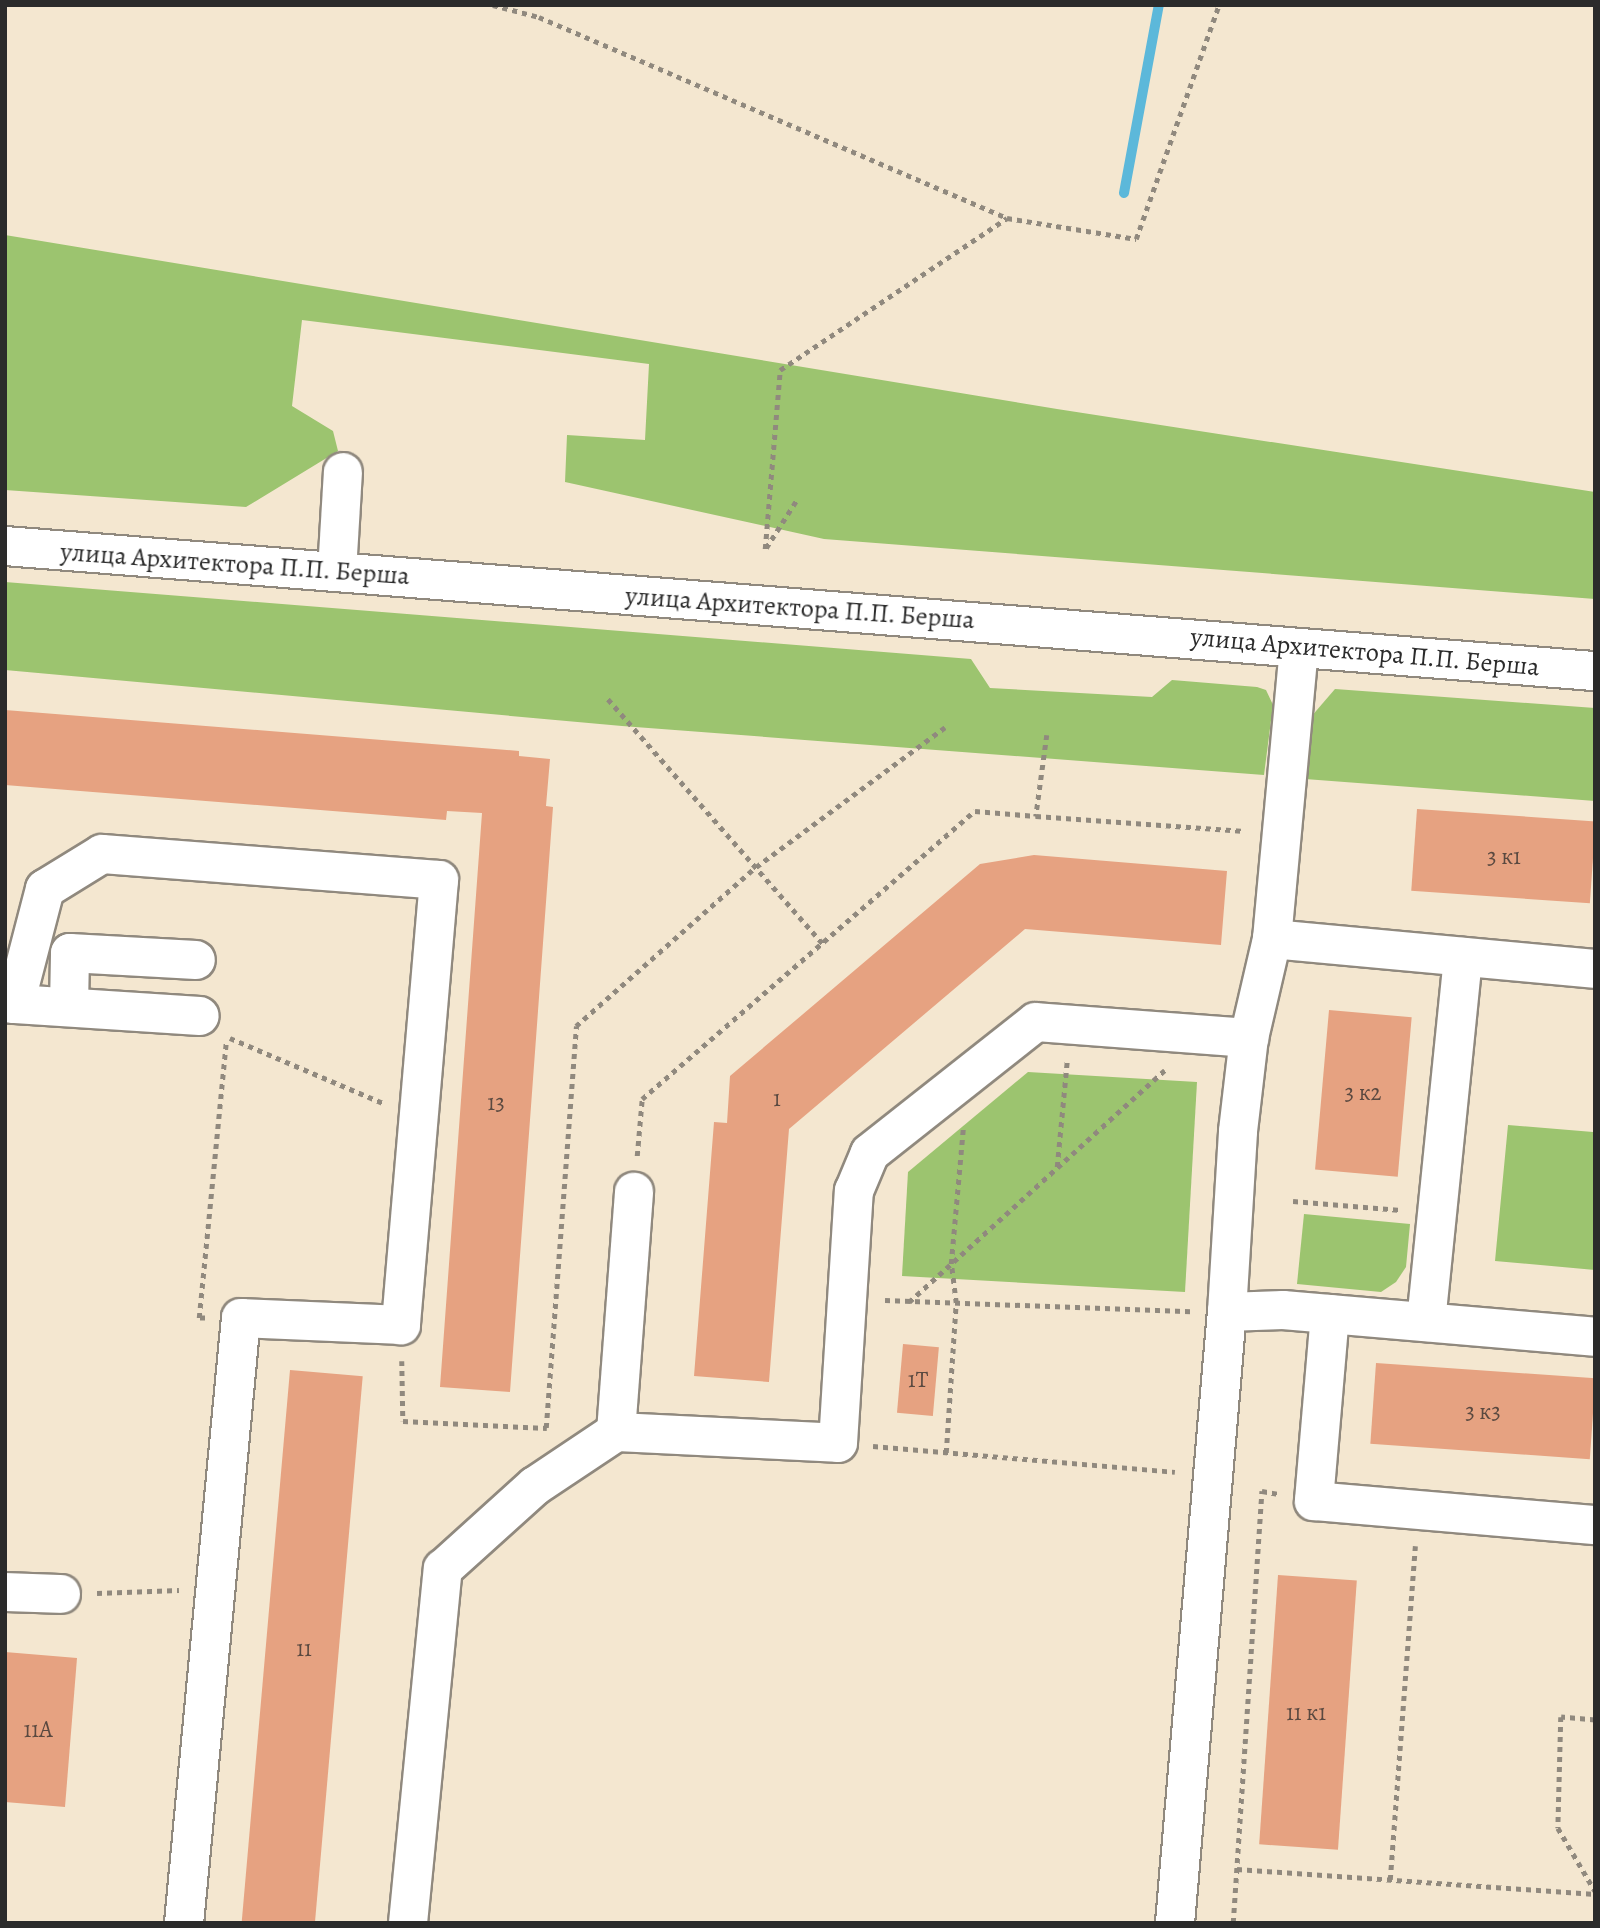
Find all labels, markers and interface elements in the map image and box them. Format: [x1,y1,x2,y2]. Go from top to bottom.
street label: улица Архитектора П.П. Берша [59,536,411,592]
street label: улица Архитектора П.П. Берша [624,580,976,636]
street label: улица Архитектора П.П. Берша [1189,621,1541,683]
house number: 3 к1 [1487,843,1521,871]
house number: 3 к2 [1345,1079,1381,1107]
house number: 1 [773,1085,781,1113]
house number: 13 [487,1089,505,1117]
house number: 1Т [908,1366,928,1394]
house number: 3 к3 [1465,1398,1501,1426]
house number: 11 [296,1635,312,1663]
house number: 11 к1 [1286,1699,1326,1727]
house number: 11А [23,1716,53,1744]

